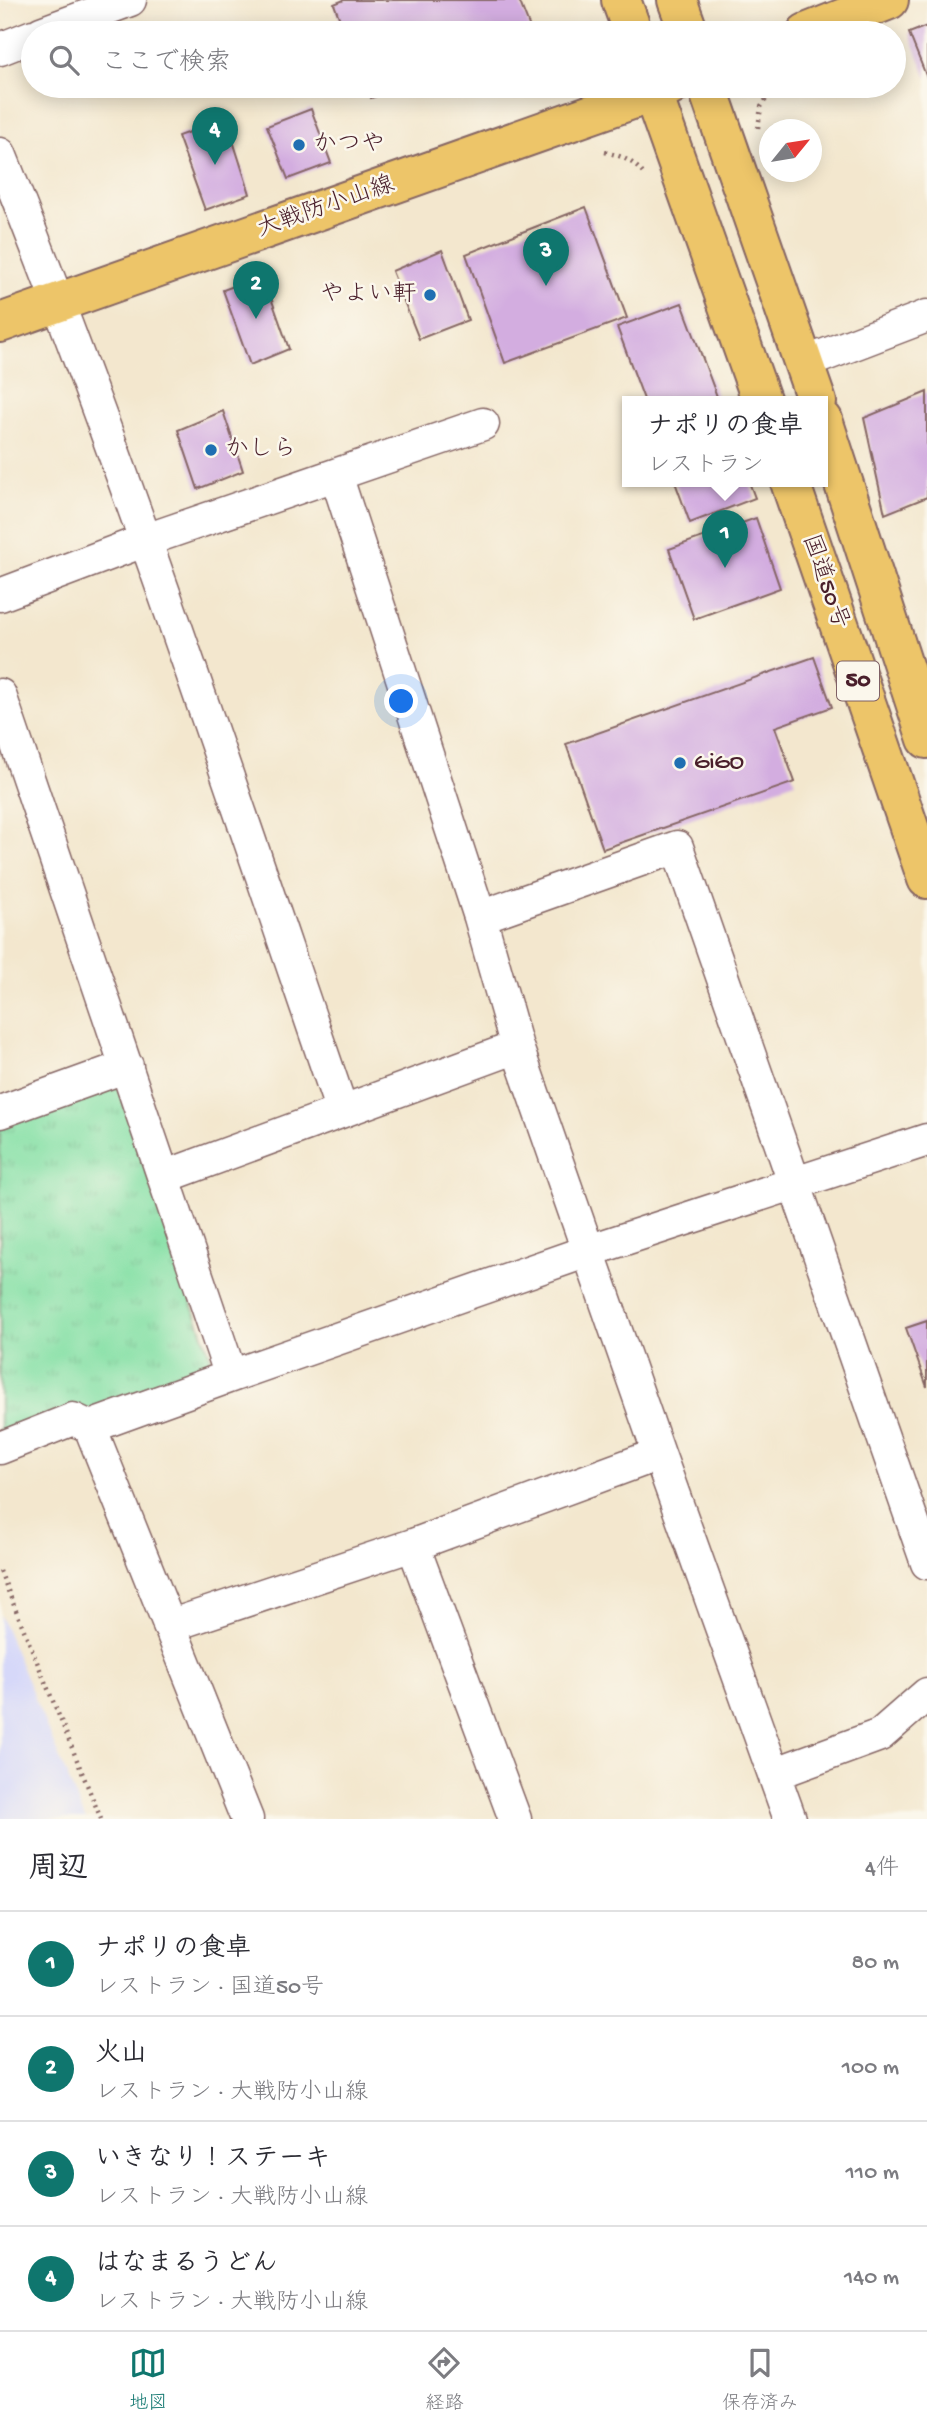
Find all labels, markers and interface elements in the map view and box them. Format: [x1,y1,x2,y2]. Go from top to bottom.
search box [21,21,906,98]
icon: search [45,41,83,79]
text: ここで検索 [101,49,231,80]
pin: 4 [192,107,238,165]
north arrow [759,119,822,182]
place label: かつや [313,131,385,160]
marker: かつや [291,137,307,153]
street label: 大戦防小山線 [253,170,399,245]
pin: 3 [523,228,569,286]
pin: 2 [233,261,279,319]
place label: やよい軒 [320,281,416,310]
marker: やよい軒 [422,287,438,303]
popup [622,396,828,487]
text: ナポリの食卓 [647,413,803,444]
place label: かしら [225,436,297,465]
marker: かしら [203,442,219,458]
text: レストラン [647,453,764,480]
pin: 1 [702,510,748,568]
street label: 国道50号 [794,531,855,633]
road number: 50 [837,662,879,701]
your location [384,684,418,718]
place label: GiGO [694,749,744,778]
marker: GiGO [672,755,688,771]
text: 周辺 [28,1853,88,1888]
text: 4件 [865,1856,899,1883]
text: ナポリの食卓 [95,1935,251,1966]
text: 1 [46,1950,56,1977]
text: 80 m [852,1950,899,1977]
text: レストラン · 国道50号 [95,1975,324,2002]
text: 火山 [95,2040,147,2071]
text: 2 [45,2055,57,2082]
text: 100 m [842,2055,899,2082]
text: レストラン · 大戦防小山線 [95,2080,368,2107]
text: いきなり！ステーキ [95,2145,331,2176]
text: 3 [45,2160,57,2187]
text: 110 m [846,2160,899,2187]
text: レストラン · 大戦防小山線 [95,2185,368,2212]
text: はなまるうどん [95,2250,278,2281]
text: 4 [46,2265,56,2292]
text: 140 m [844,2265,899,2292]
text: レストラン · 大戦防小山線 [95,2290,368,2317]
tab: 地図 [129,2344,167,2416]
tab: 経路 [425,2344,464,2416]
tab: 保存済み [722,2344,798,2416]

